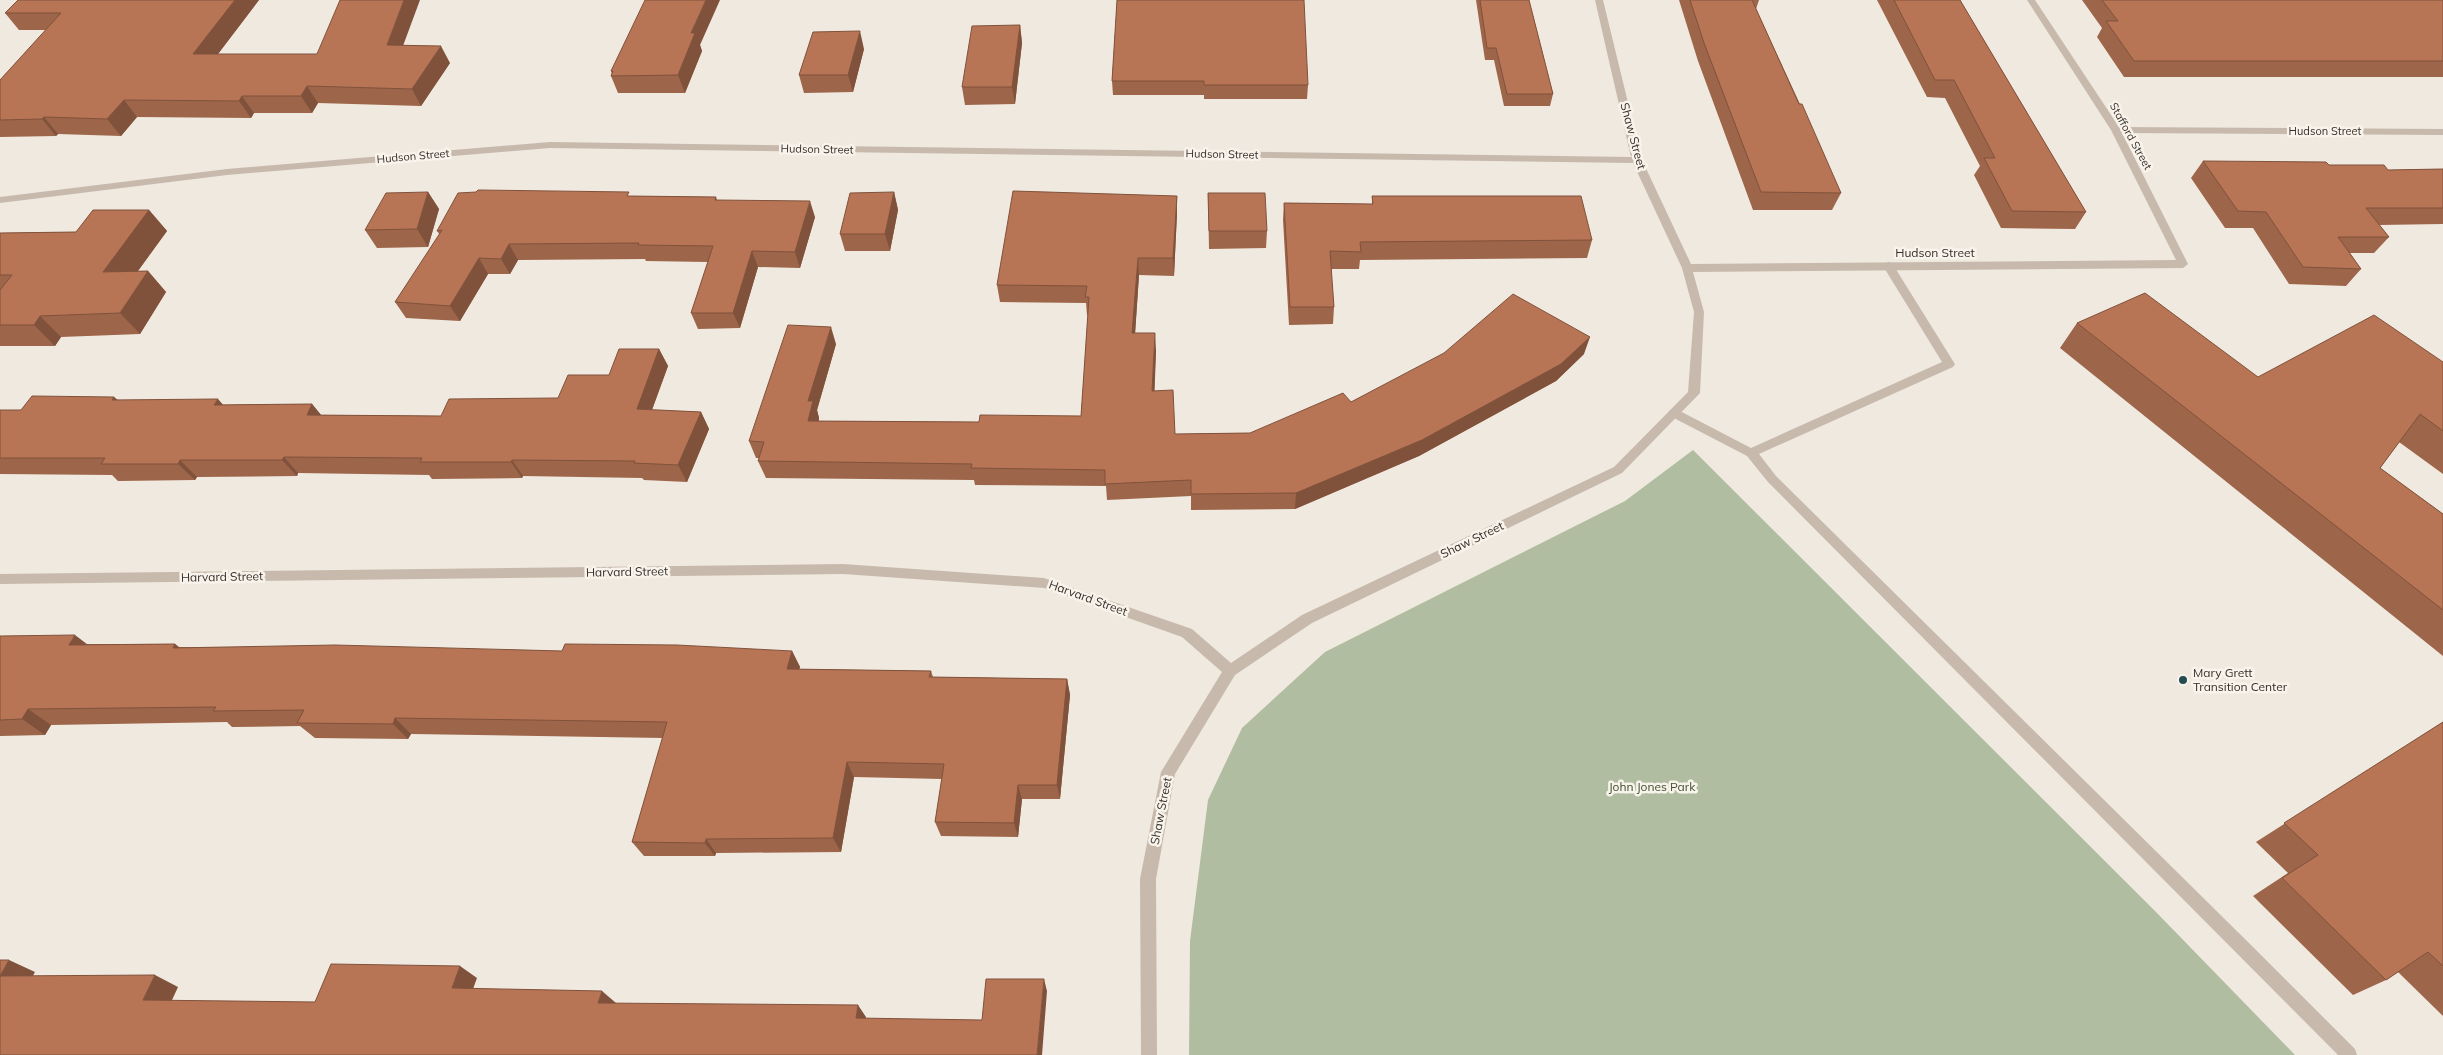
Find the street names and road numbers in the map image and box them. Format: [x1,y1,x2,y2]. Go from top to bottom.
street label: Stafford Street [2107,100,2155,172]
street label: Shaw Street [1617,101,1650,171]
street label: Hudson Street [2289,124,2362,138]
street label: Hudson Street [780,141,854,157]
street label: Hudson Street [376,146,450,166]
street label: Hudson Street [1185,146,1259,162]
street label: Hudson Street [1895,245,1975,260]
street label: Shaw Street [1438,518,1506,561]
street label: Harvard Street [586,563,668,580]
street label: Harvard Street [181,568,263,585]
street label: Harvard Street [1047,576,1129,619]
street label: Shaw Street [1147,776,1174,846]

